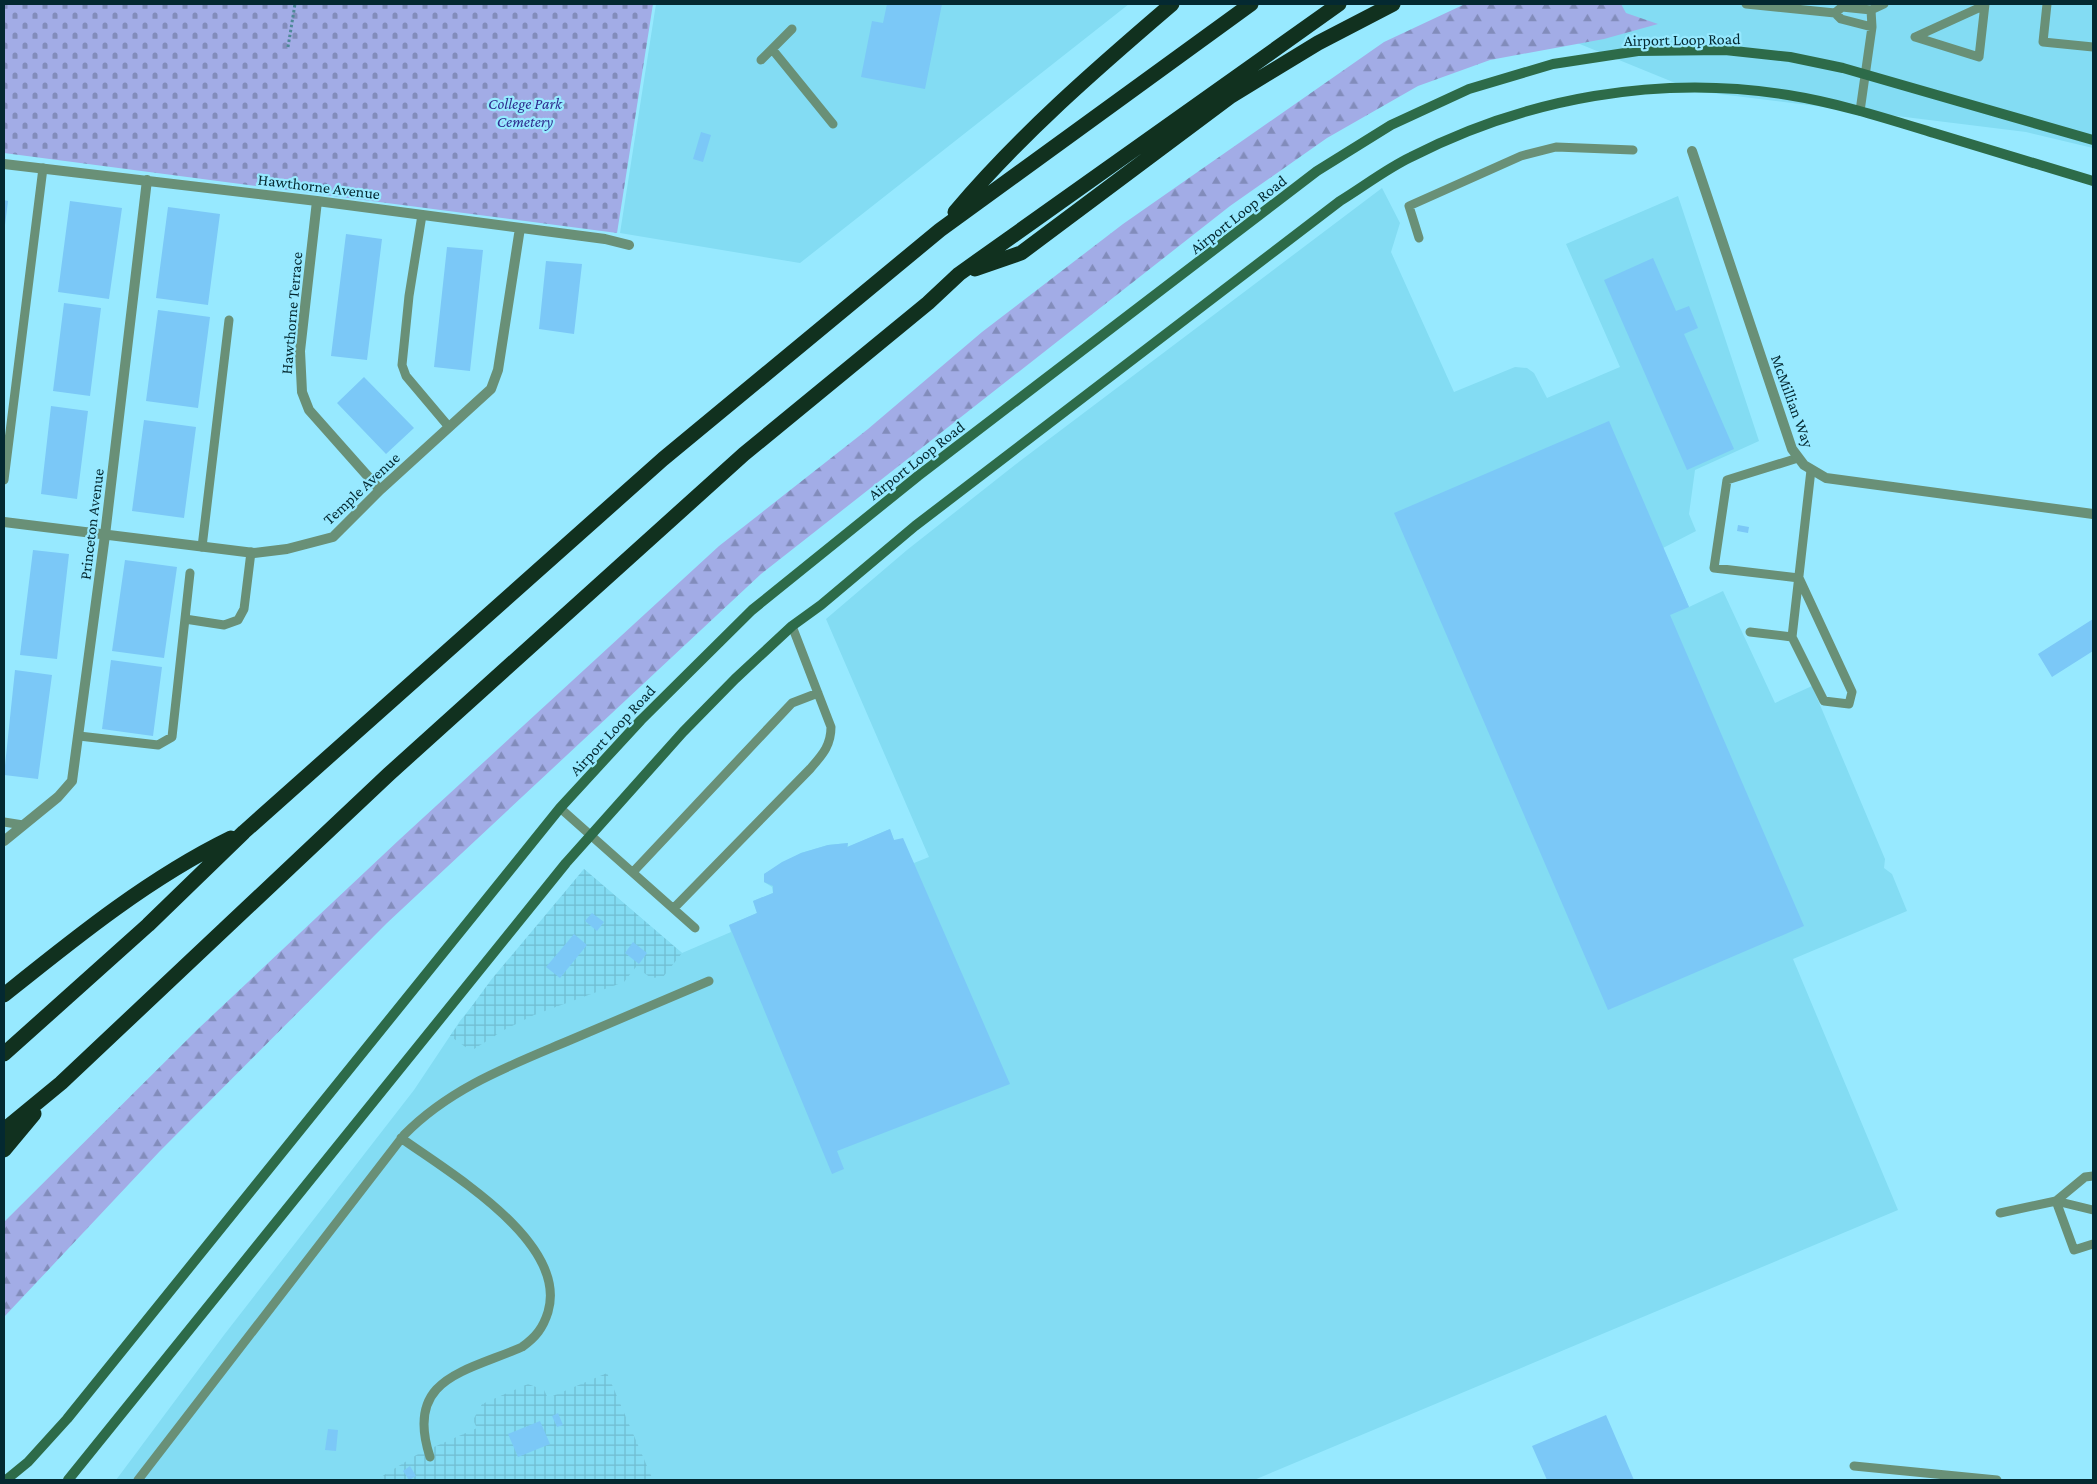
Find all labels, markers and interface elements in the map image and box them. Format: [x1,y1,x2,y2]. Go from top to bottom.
street label: Airport Loop Road [1623,30,1741,50]
park label: College Park Cemetery [488,95,563,131]
street label: Hawthorne Avenue [257,171,381,202]
street label: Airport Loop Road [1187,171,1291,258]
street label: Hawthorne Terrace [278,251,305,375]
street label: McMillian Way [1767,352,1817,451]
street label: Airport Loop Road [865,417,969,504]
street label: Temple Avenue [320,449,404,529]
street label: Princeton Avenue [76,467,107,581]
street label: Airport Loop Road [566,681,660,780]

